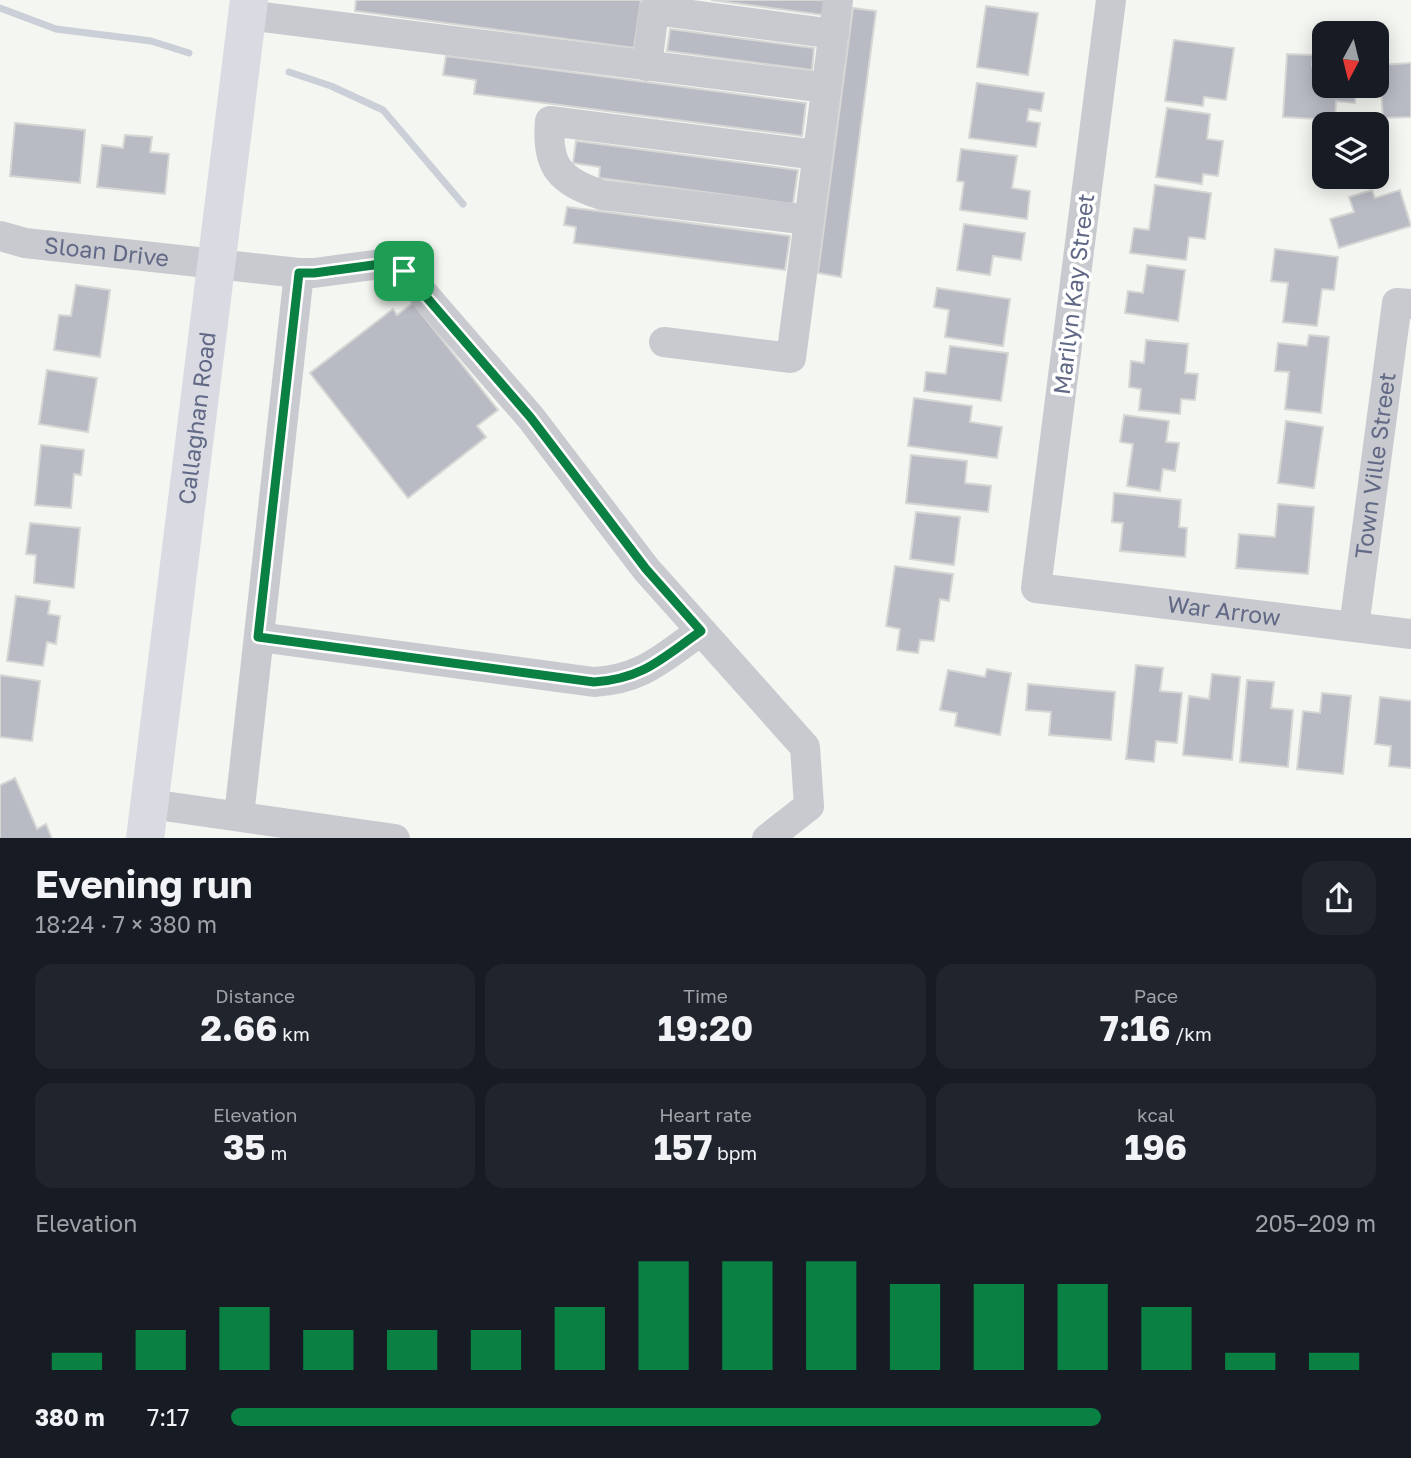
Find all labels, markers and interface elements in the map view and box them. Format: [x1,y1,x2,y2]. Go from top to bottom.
north arrow [1312,21,1390,98]
map controls [1312,21,1389,189]
button: layers [1312,112,1389,189]
street label: Marilyn Kay Street [1047,192,1099,396]
street label: Sloan Drive [43,230,171,272]
pin [374,241,434,301]
icon: arrive [385,252,423,290]
street label: Callaghan Road [172,330,221,506]
street label: Town Ville Street [1348,370,1401,560]
street label: War Arrow [1166,589,1282,631]
text: Evening run [35,861,253,906]
button: share [1302,861,1376,935]
text: 18:24 · 7 × 380 m [35,910,217,938]
text: Distance [215,984,295,1007]
text: Time [683,984,728,1007]
text: Pace [1134,984,1178,1007]
text: 2.66 [201,1007,278,1049]
text: 19:20 [658,1007,753,1049]
text: 7:16 [1100,1007,1170,1049]
text: km [278,1022,310,1045]
text: /km [1170,1022,1212,1045]
text: Elevation [213,1103,297,1126]
text: Heart rate [659,1103,752,1126]
text: kcal [1137,1103,1175,1126]
text: 35 [223,1126,266,1168]
text: 157 [654,1126,712,1168]
text: 196 [1125,1126,1187,1168]
text: m [266,1141,287,1164]
text: bpm [712,1141,757,1164]
text: Elevation [35,1209,137,1237]
text: 205–209 m [1255,1209,1376,1237]
text: 380 m [35,1403,105,1431]
text: 7:17 [147,1403,189,1431]

